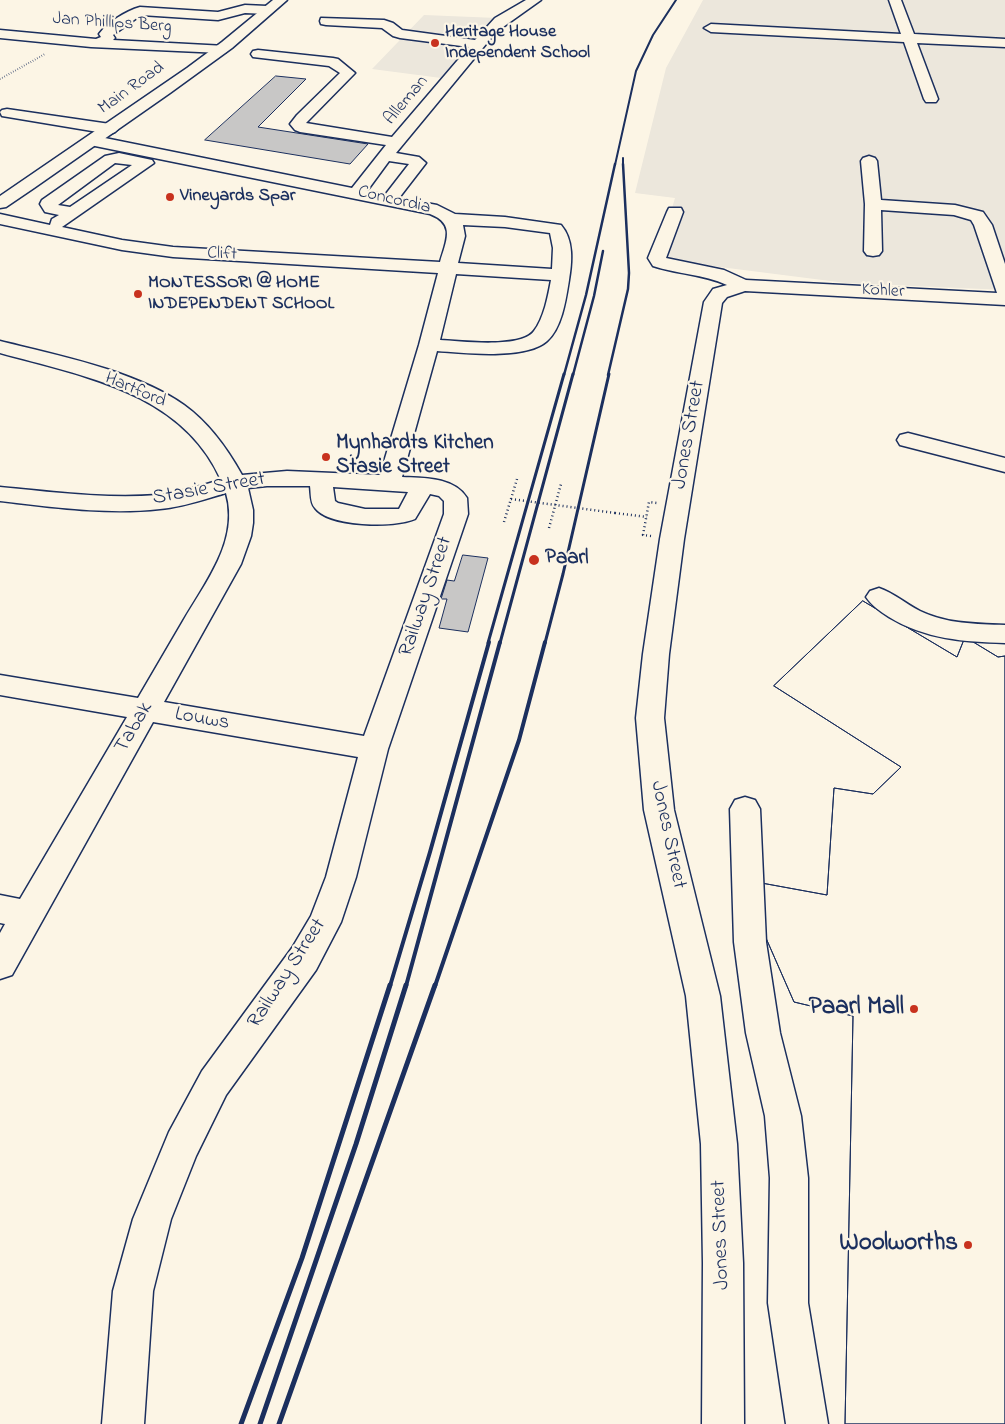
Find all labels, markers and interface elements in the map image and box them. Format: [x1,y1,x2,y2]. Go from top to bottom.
street label: Jan Phillips Berg [52,9,172,39]
place label: Heritage House Independent School [445,22,590,64]
marker: Heritage House Independent School [429,37,441,49]
street label: Main Road [95,58,169,120]
street label: Alleman [380,72,434,130]
street label: Concordia [355,182,433,220]
place label: Vineyards Spar [180,186,295,208]
marker: Vineyards Spar [164,191,176,203]
street label: Clift [207,243,237,267]
place label: MONTESSORI @ HOME INDEPENDENT SCHOOL [148,273,334,316]
street label: Kohler [861,280,905,304]
marker: MONTESSORI @ HOME INDEPENDENT SCHOOL [132,288,144,300]
street label: Hartford [101,369,169,413]
street label: Jones Street [668,379,712,491]
place label: Mynhardts Kitchen Stasie Street [336,432,493,482]
marker: Mynhardts Kitchen Stasie Street [320,451,332,463]
street label: Stasie Street [151,468,267,512]
street label: Railway Street [395,534,459,660]
place label: Paarl [545,547,589,573]
marker: Paarl [527,553,541,567]
street label: Tabak [110,698,160,758]
street label: Louws [173,703,231,737]
street label: Jones Street [643,779,691,891]
street label: Railway Street [243,915,333,1033]
place label: Paarl Mall [809,994,904,1024]
marker: Paarl Mall [908,1003,920,1015]
street label: Jones Street [707,1180,737,1290]
place label: Woolworths [839,1230,958,1260]
marker: Woolworths [962,1239,974,1251]

